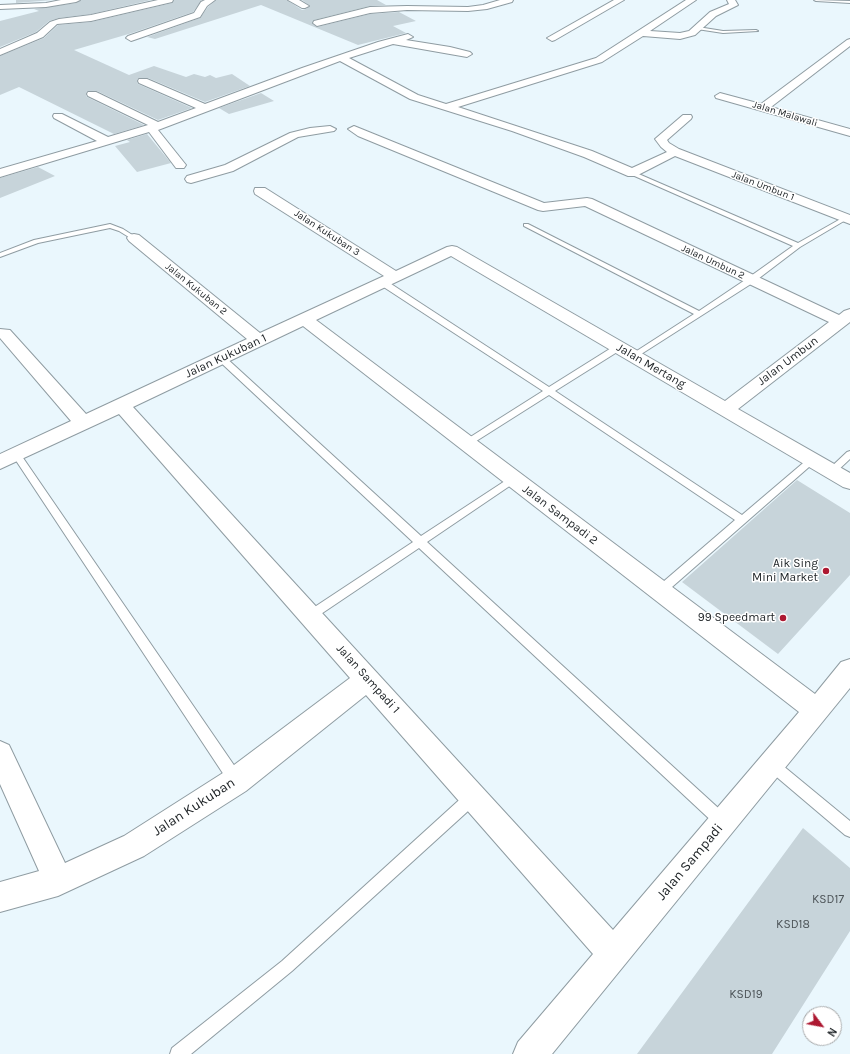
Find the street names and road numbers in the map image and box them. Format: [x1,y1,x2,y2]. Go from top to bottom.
street label: Jalan Malawali [751,98,819,130]
street label: Jalan Umbun 1 [730,169,796,203]
street label: Jalan Kukuban 3 [292,207,362,259]
street label: Jalan Umbun 2 [680,242,746,282]
street label: Jalan Kukuban 2 [163,261,229,317]
street label: Jalan Kukuban 1 [183,331,269,381]
street label: Jalan Umbun [755,334,821,388]
street label: Jalan Mertang [614,340,688,392]
street label: Jalan Sampadi 2 [519,482,601,548]
street label: Jalan Sampadi 1 [333,642,403,716]
street label: Jalan Kukuban [150,774,238,840]
street label: Jalan Sampadi [653,820,727,904]

